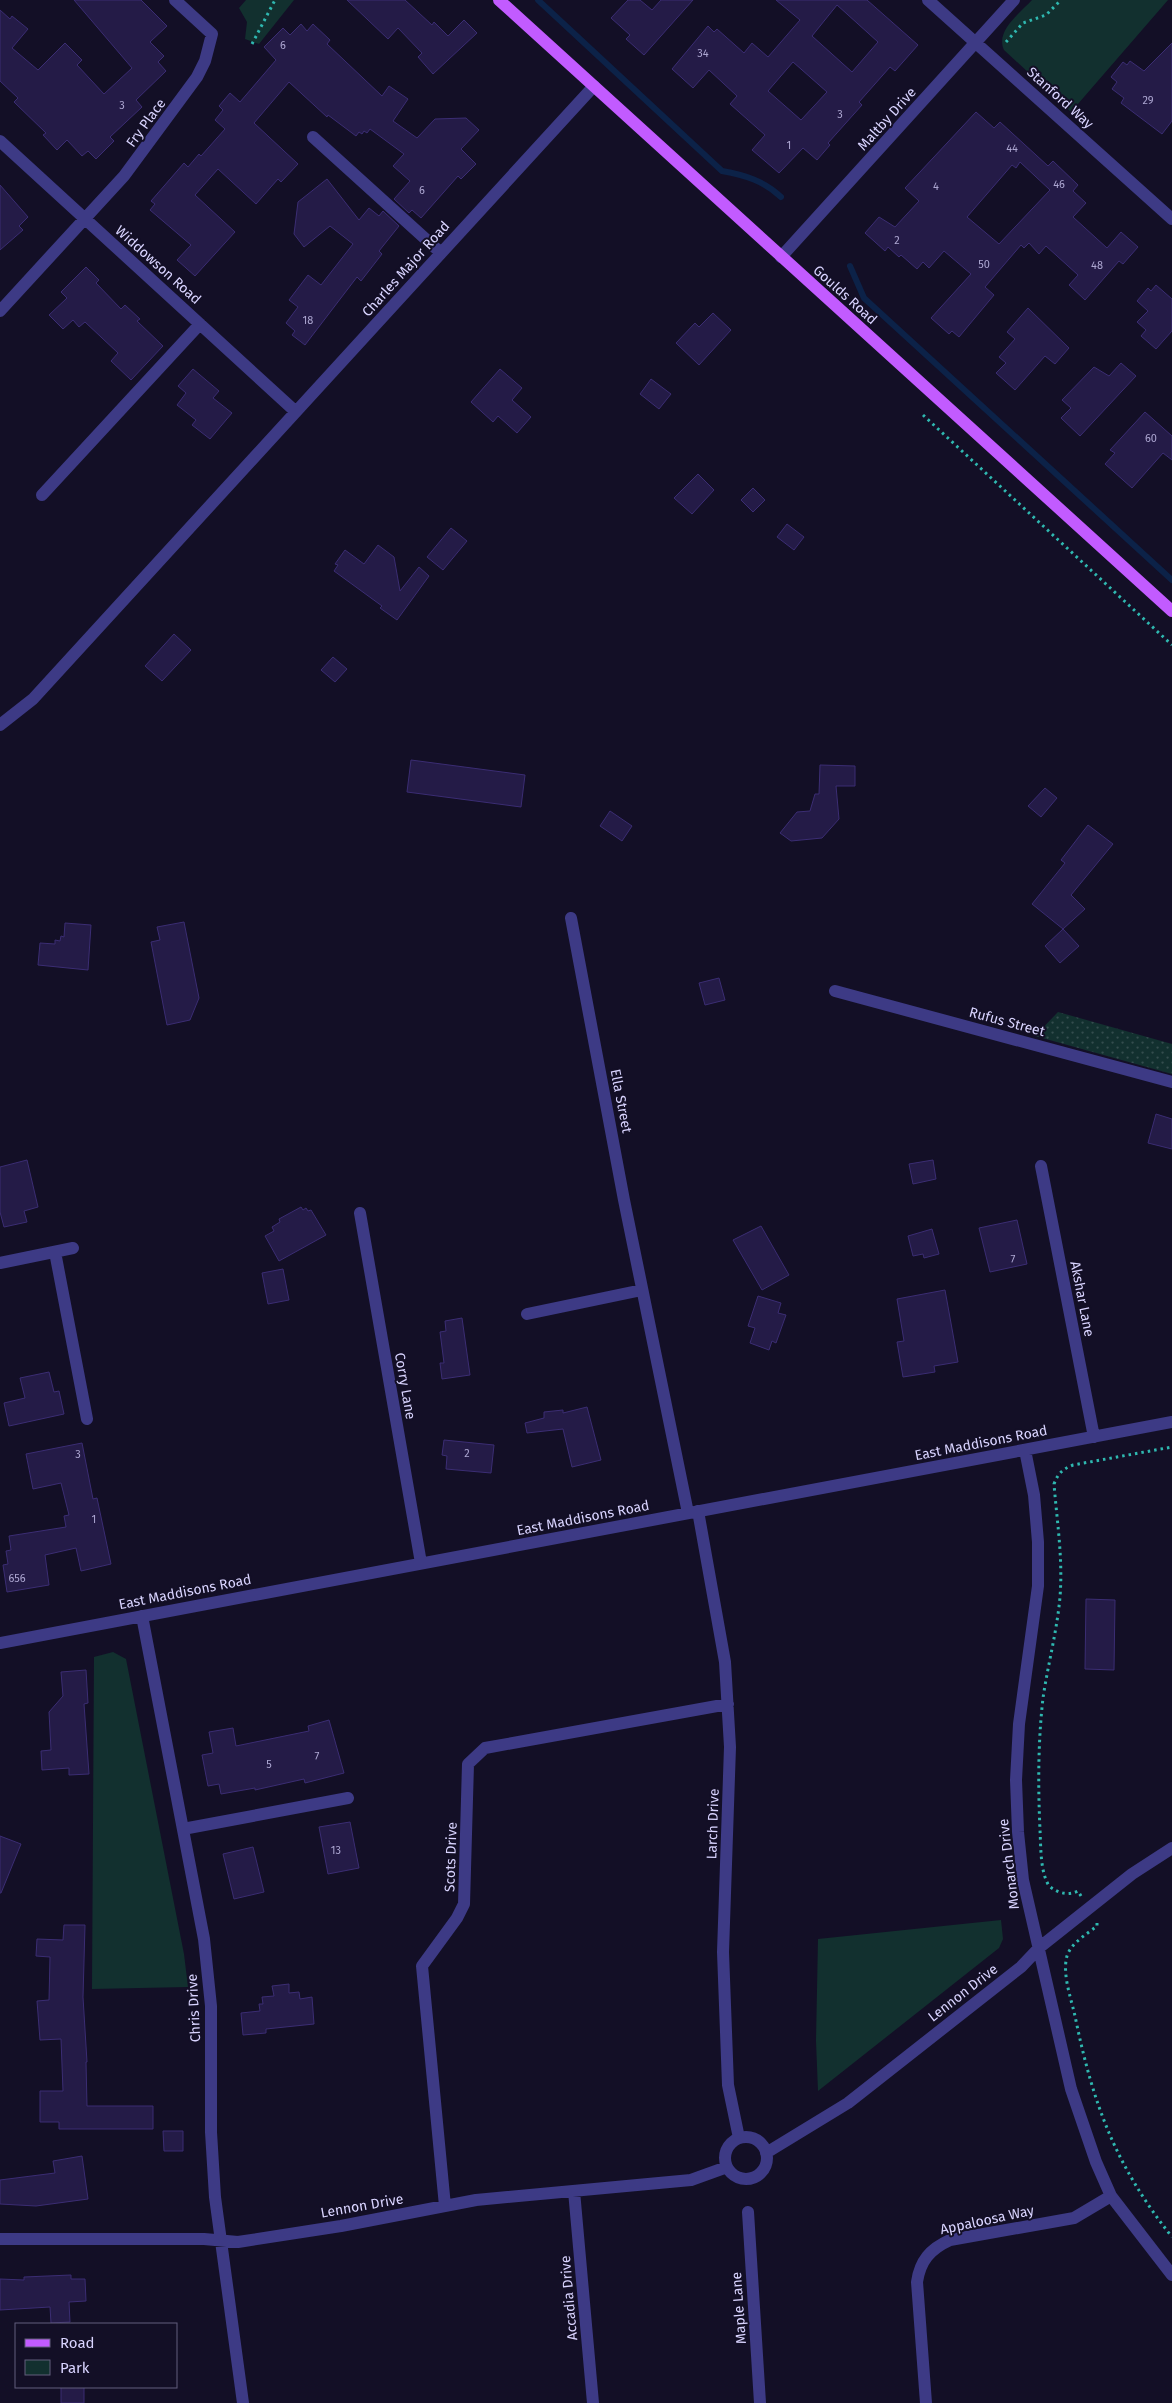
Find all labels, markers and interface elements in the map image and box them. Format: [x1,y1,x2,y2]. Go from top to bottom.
house number: 6 [280,39,286,52]
house number: 34 [697,47,709,60]
street label: Stanford Way [1023,64,1097,132]
street label: Maltby Drive [854,84,920,154]
house number: 29 [1142,94,1154,107]
street label: Fry Place [123,95,169,151]
house number: 3 [119,99,125,112]
house number: 3 [837,108,843,121]
house number: 1 [787,139,791,152]
house number: 44 [1006,142,1018,155]
house number: 46 [1053,178,1065,191]
house number: 4 [933,180,939,193]
house number: 6 [419,184,425,197]
street label: Charles Major Road [359,218,453,320]
street label: Widdowson Road [112,222,204,308]
house number: 2 [894,234,900,247]
house number: 50 [978,258,990,271]
house number: 48 [1091,259,1103,272]
street label: Goulds Road [810,262,880,328]
house number: 18 [303,314,313,327]
house number: 60 [1145,432,1157,445]
street label: Rufus Street [967,1004,1048,1041]
street label: Ella Street [606,1068,636,1135]
house number: 7 [1011,1253,1016,1266]
street label: Akshar Lane [1066,1260,1098,1338]
street label: Corry Lane [391,1351,419,1421]
street label: East Maddisons Road [913,1422,1049,1464]
house number: 2 [464,1447,470,1460]
house number: 3 [75,1448,81,1461]
street label: East Maddisons Road [515,1497,651,1539]
house number: 1 [92,1513,96,1526]
street label: East Maddisons Road [117,1571,253,1613]
house number: 656 [8,1572,26,1585]
house number: 7 [315,1750,320,1763]
house number: 5 [266,1758,272,1771]
street label: Larch Drive [703,1788,723,1860]
street label: Monarch Drive [995,1818,1023,1910]
street label: Scots Drive [441,1822,461,1892]
house number: 13 [331,1844,341,1857]
street label: Lennon Drive [925,1961,1001,2025]
street label: Chris Drive [184,1973,204,2043]
street label: Lennon Drive [319,2190,405,2222]
street label: Appaloosa Way [939,2202,1036,2238]
street label: Accadia Drive [557,2255,581,2341]
street label: Maple Lane [728,2271,750,2345]
legend [15,2323,178,2388]
text: Road [60,2334,95,2352]
text: Park [60,2359,90,2377]

